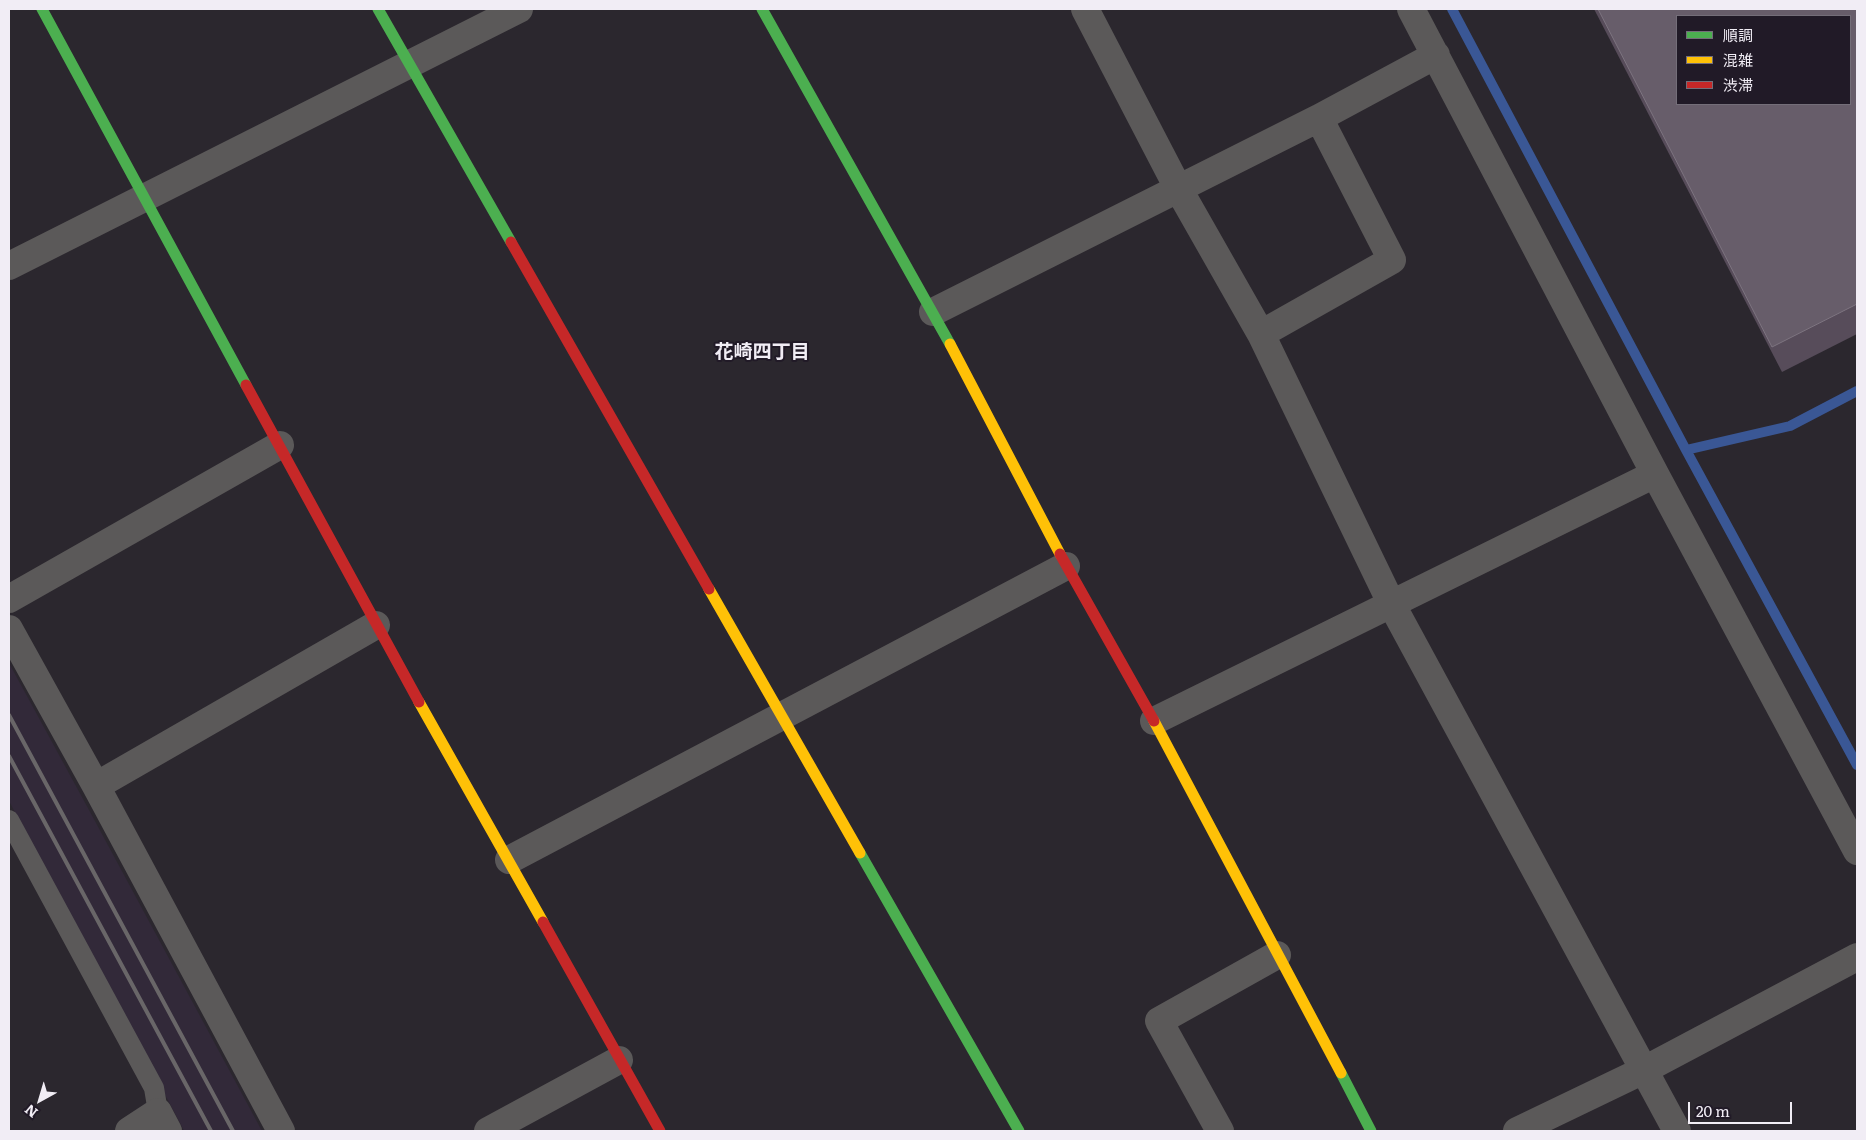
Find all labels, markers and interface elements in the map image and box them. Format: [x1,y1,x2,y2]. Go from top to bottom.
legend [1676,15,1851,105]
text: 順調 [1723,23,1753,46]
text: 混雑 [1723,48,1753,71]
text: 渋滞 [1723,73,1753,96]
district label: 花崎四丁目 [715,341,809,363]
north arrow [15,1075,65,1125]
scale bar [1691,1092,1795,1124]
text: 20 m [1696,1099,1730,1122]
text: N [20,1100,41,1123]

